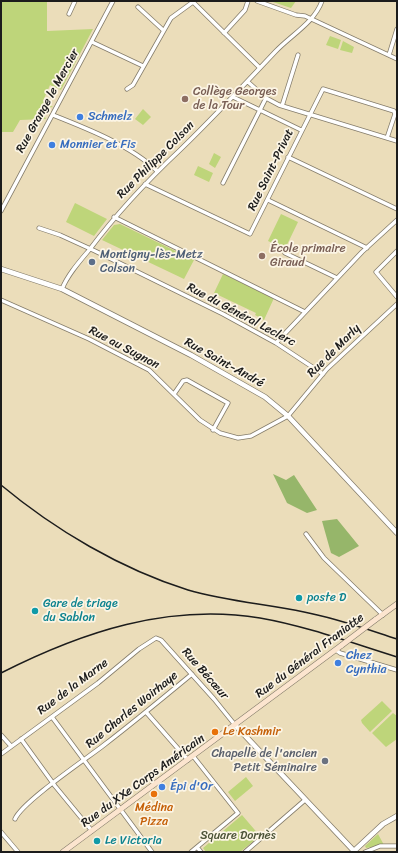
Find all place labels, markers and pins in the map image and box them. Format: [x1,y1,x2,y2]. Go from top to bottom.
place label: Collège Georges de la Tour [193,85,276,113]
marker: Collège Georges de la Tour [180,94,190,104]
place label: Schmelz [88,110,132,124]
marker: Schmelz [75,112,85,122]
place label: Monnier et Fis [60,138,136,152]
marker: Monnier et Fis [47,140,57,150]
place label: École primaire Giraud [270,242,346,270]
place label: Montigny-lès-Metz Colson [100,248,203,276]
marker: École primaire Giraud [257,251,267,261]
marker: Montigny-lès-Metz Colson [87,257,97,267]
place label: poste D [307,591,346,605]
marker: poste D [294,593,304,603]
place label: Gare de triage du Sablon [43,597,118,625]
marker: Gare de triage du Sablon [30,606,40,616]
place label: Chez Cynthia [346,649,387,677]
marker: Chez Cynthia [333,658,343,668]
place label: Le Kashmir [223,725,280,739]
marker: Le Kashmir [210,727,220,737]
place label: Chapelle de l'ancien Petit Séminaire [211,747,317,775]
marker: Chapelle de l'ancien Petit Séminaire [320,756,330,766]
place label: Épi d'Or [170,780,213,794]
marker: Épi d'Or [157,782,167,792]
marker: Médina Pizza [149,789,159,799]
place label: Médina Pizza [135,801,173,829]
place label: Le Victoria [105,834,162,848]
marker: Le Victoria [92,836,102,846]

